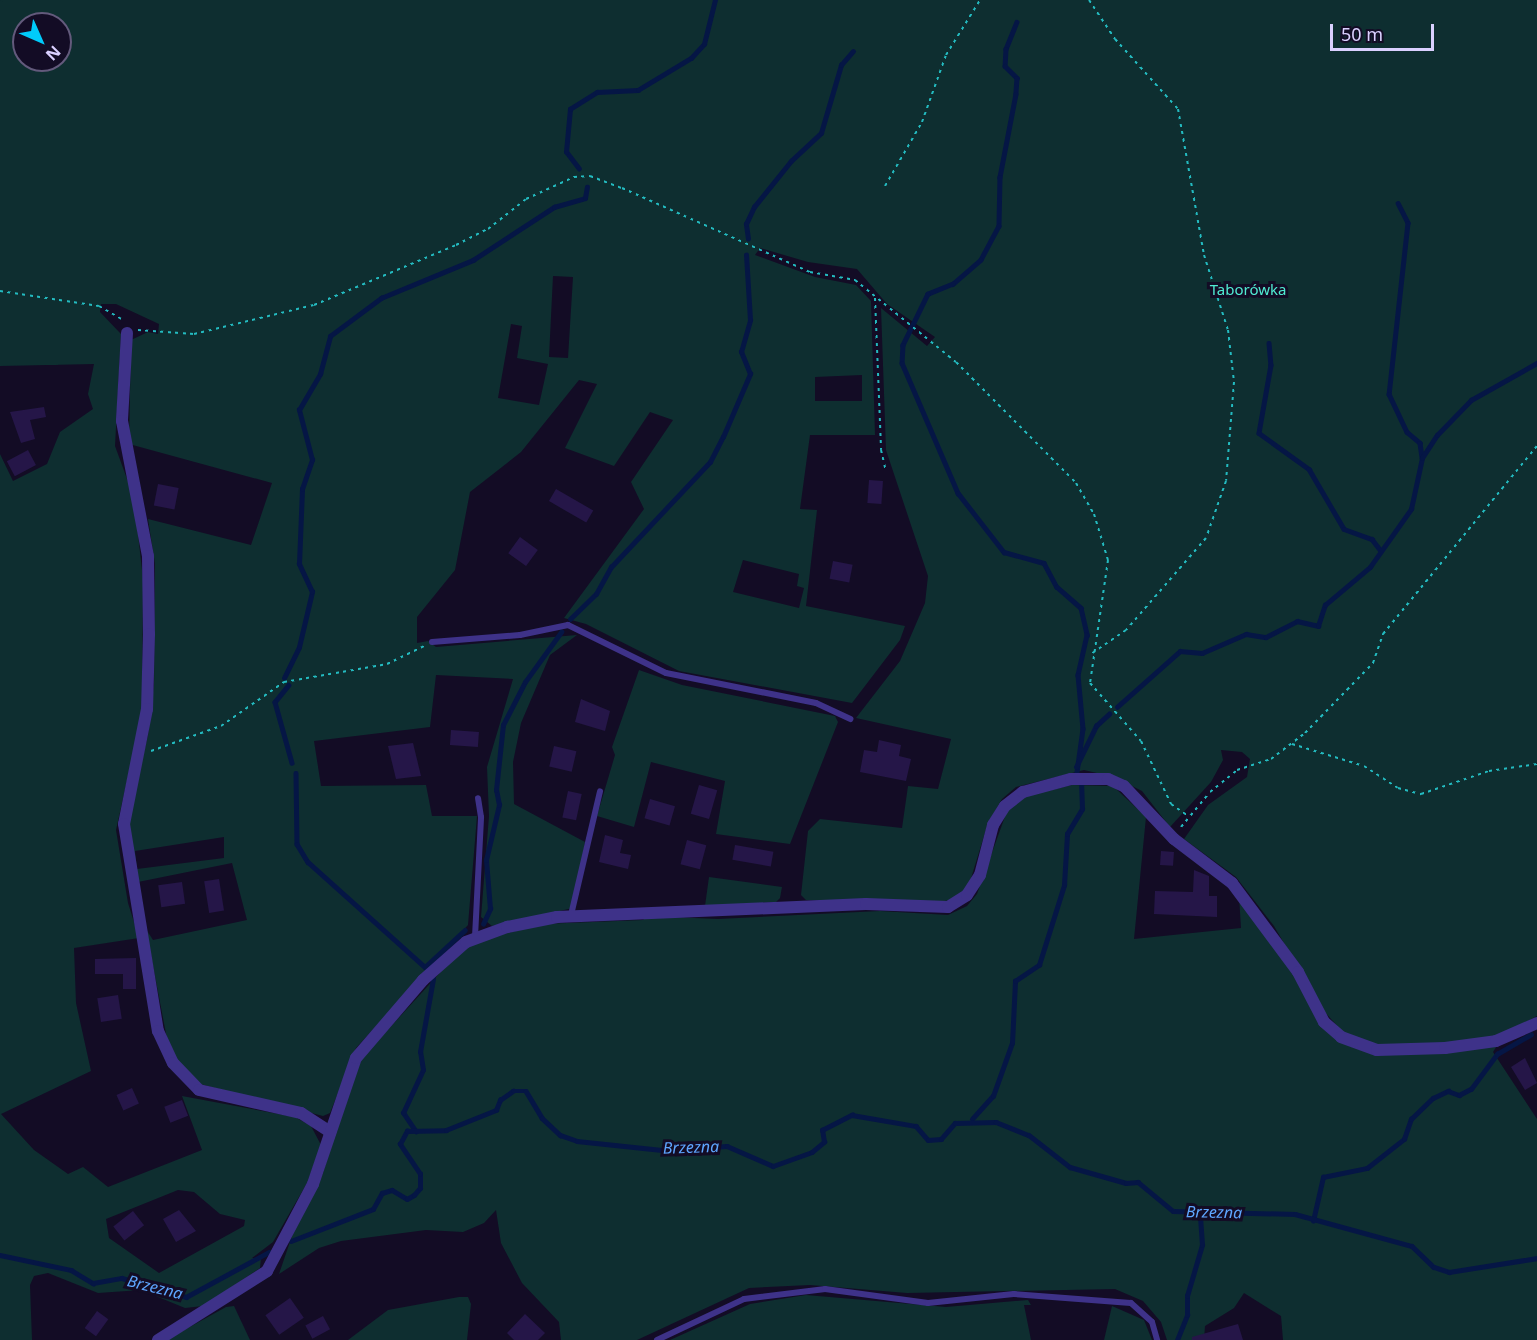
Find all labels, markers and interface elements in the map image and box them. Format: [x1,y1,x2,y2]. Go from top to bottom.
north arrow [12,12,72,72]
scale bar [1333,12,1436,50]
text: 50 m [1341,22,1383,46]
text: N [41,41,66,66]
park label: Taborówka [1210,281,1286,299]
water label: Brzezna [662,1136,720,1158]
water label: Brzezna [1186,1202,1242,1222]
water label: Brzezna [125,1271,185,1303]

